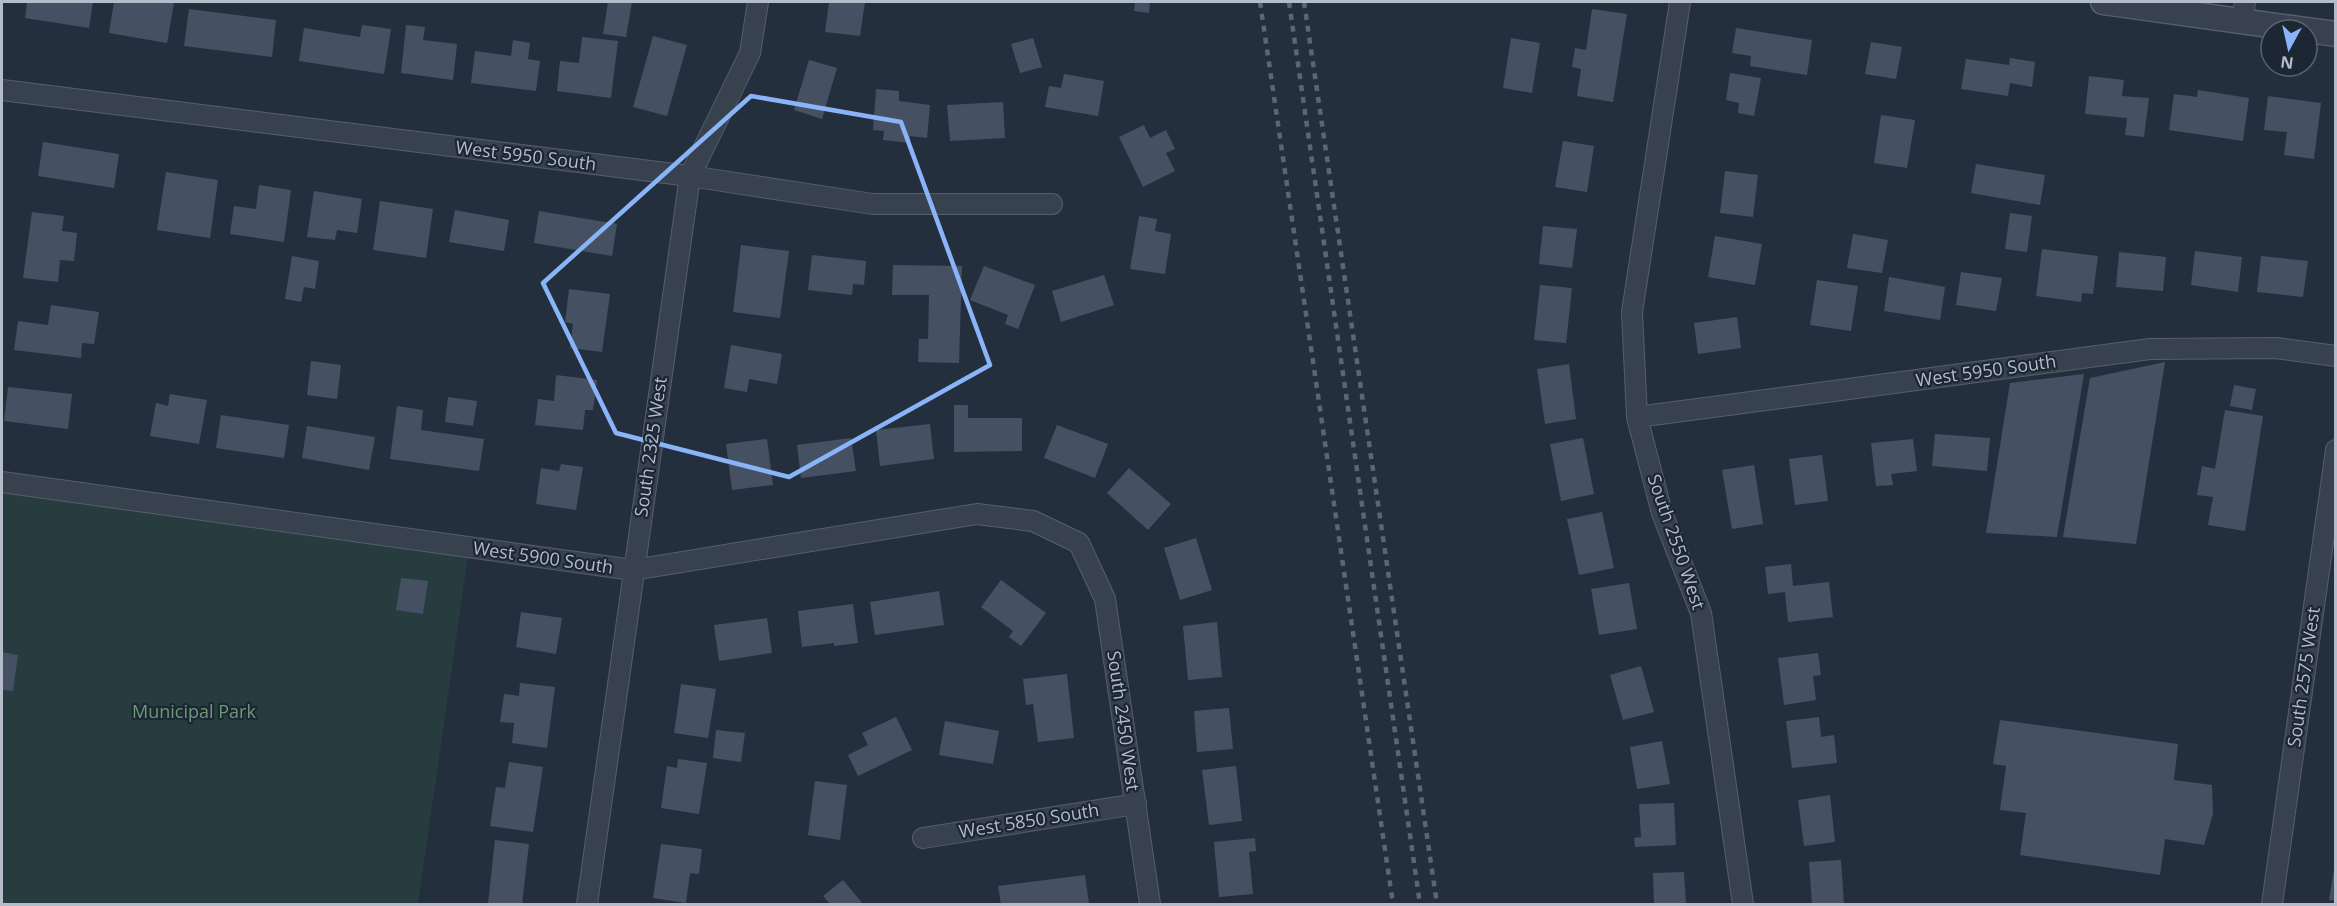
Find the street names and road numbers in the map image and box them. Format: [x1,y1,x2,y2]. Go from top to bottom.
street label: West 5950 South [454,134,598,176]
street label: West 5950 South [1914,348,2058,392]
street label: South 2325 West [628,375,672,519]
street label: South 2550 West [1643,471,1711,612]
street label: West 5900 South [471,535,615,579]
street label: South 2575 West [2281,605,2325,749]
street label: South 2450 West [1102,649,1146,793]
street label: West 5850 South [957,797,1101,843]

